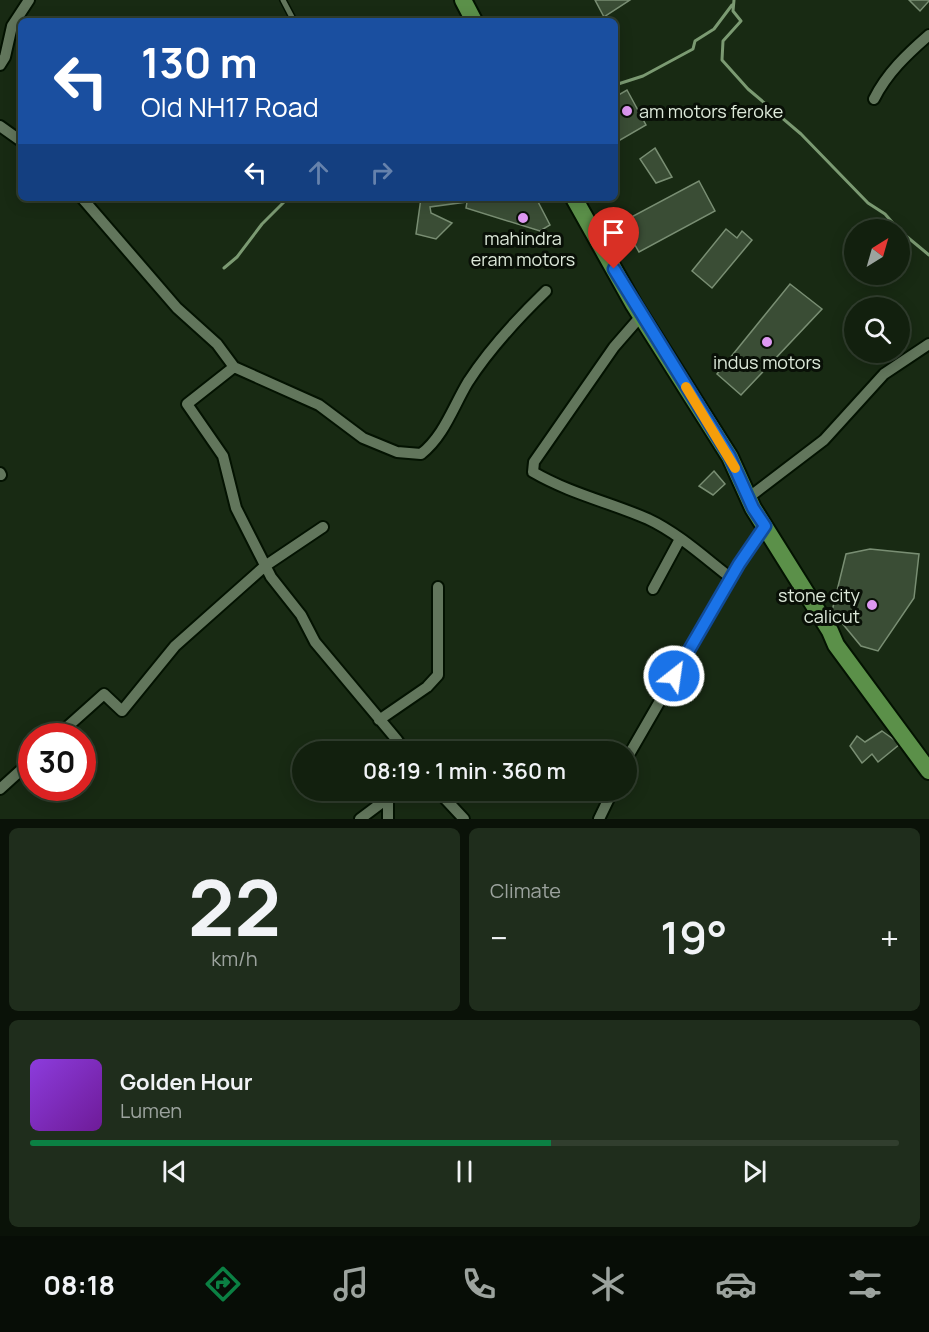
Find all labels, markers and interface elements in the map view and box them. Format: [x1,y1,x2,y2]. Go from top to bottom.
text: 130 m [141,33,258,91]
icon: left [42,42,120,120]
text: Old NH17 Road [141,88,319,125]
place label: am motors feroke [639,99,783,123]
marker: am motors feroke [620,104,634,118]
icon: left [239,156,272,189]
icon: ahead [302,156,335,189]
icon: right [365,156,398,189]
pin [588,207,639,269]
marker: mahindra eram motors [516,211,530,225]
icon: arrive [597,216,630,249]
north arrow [844,219,910,285]
map controls [844,219,910,363]
place label: mahindra eram motors [471,226,575,271]
button: search [844,297,910,363]
marker: indus motors [760,335,774,349]
place label: indus motors [713,350,821,374]
place label: stone city calicut [778,583,861,628]
marker: stone city calicut [865,598,879,612]
position arrow [642,644,706,708]
speed limit sign: 30 [18,723,96,801]
text: 08:19 · 1 min · 360 m [363,756,566,786]
text: 22 [188,853,281,959]
text: Climate [490,877,561,904]
text: 19° [660,906,728,968]
text: − [490,915,508,960]
text: + [880,915,899,960]
text: km/h [211,945,258,972]
text: Golden Hour [120,1067,253,1097]
text: Lumen [120,1097,182,1124]
icon: previous [158,1155,191,1188]
icon: pause [448,1155,481,1188]
icon: next [738,1155,771,1188]
icon: directions [202,1263,244,1305]
icon: music [330,1263,372,1305]
icon: phone [458,1263,500,1305]
icon: climate [587,1263,629,1305]
icon: car [715,1263,757,1305]
icon: filters [844,1263,886,1305]
text: 08:18 [43,1266,115,1303]

